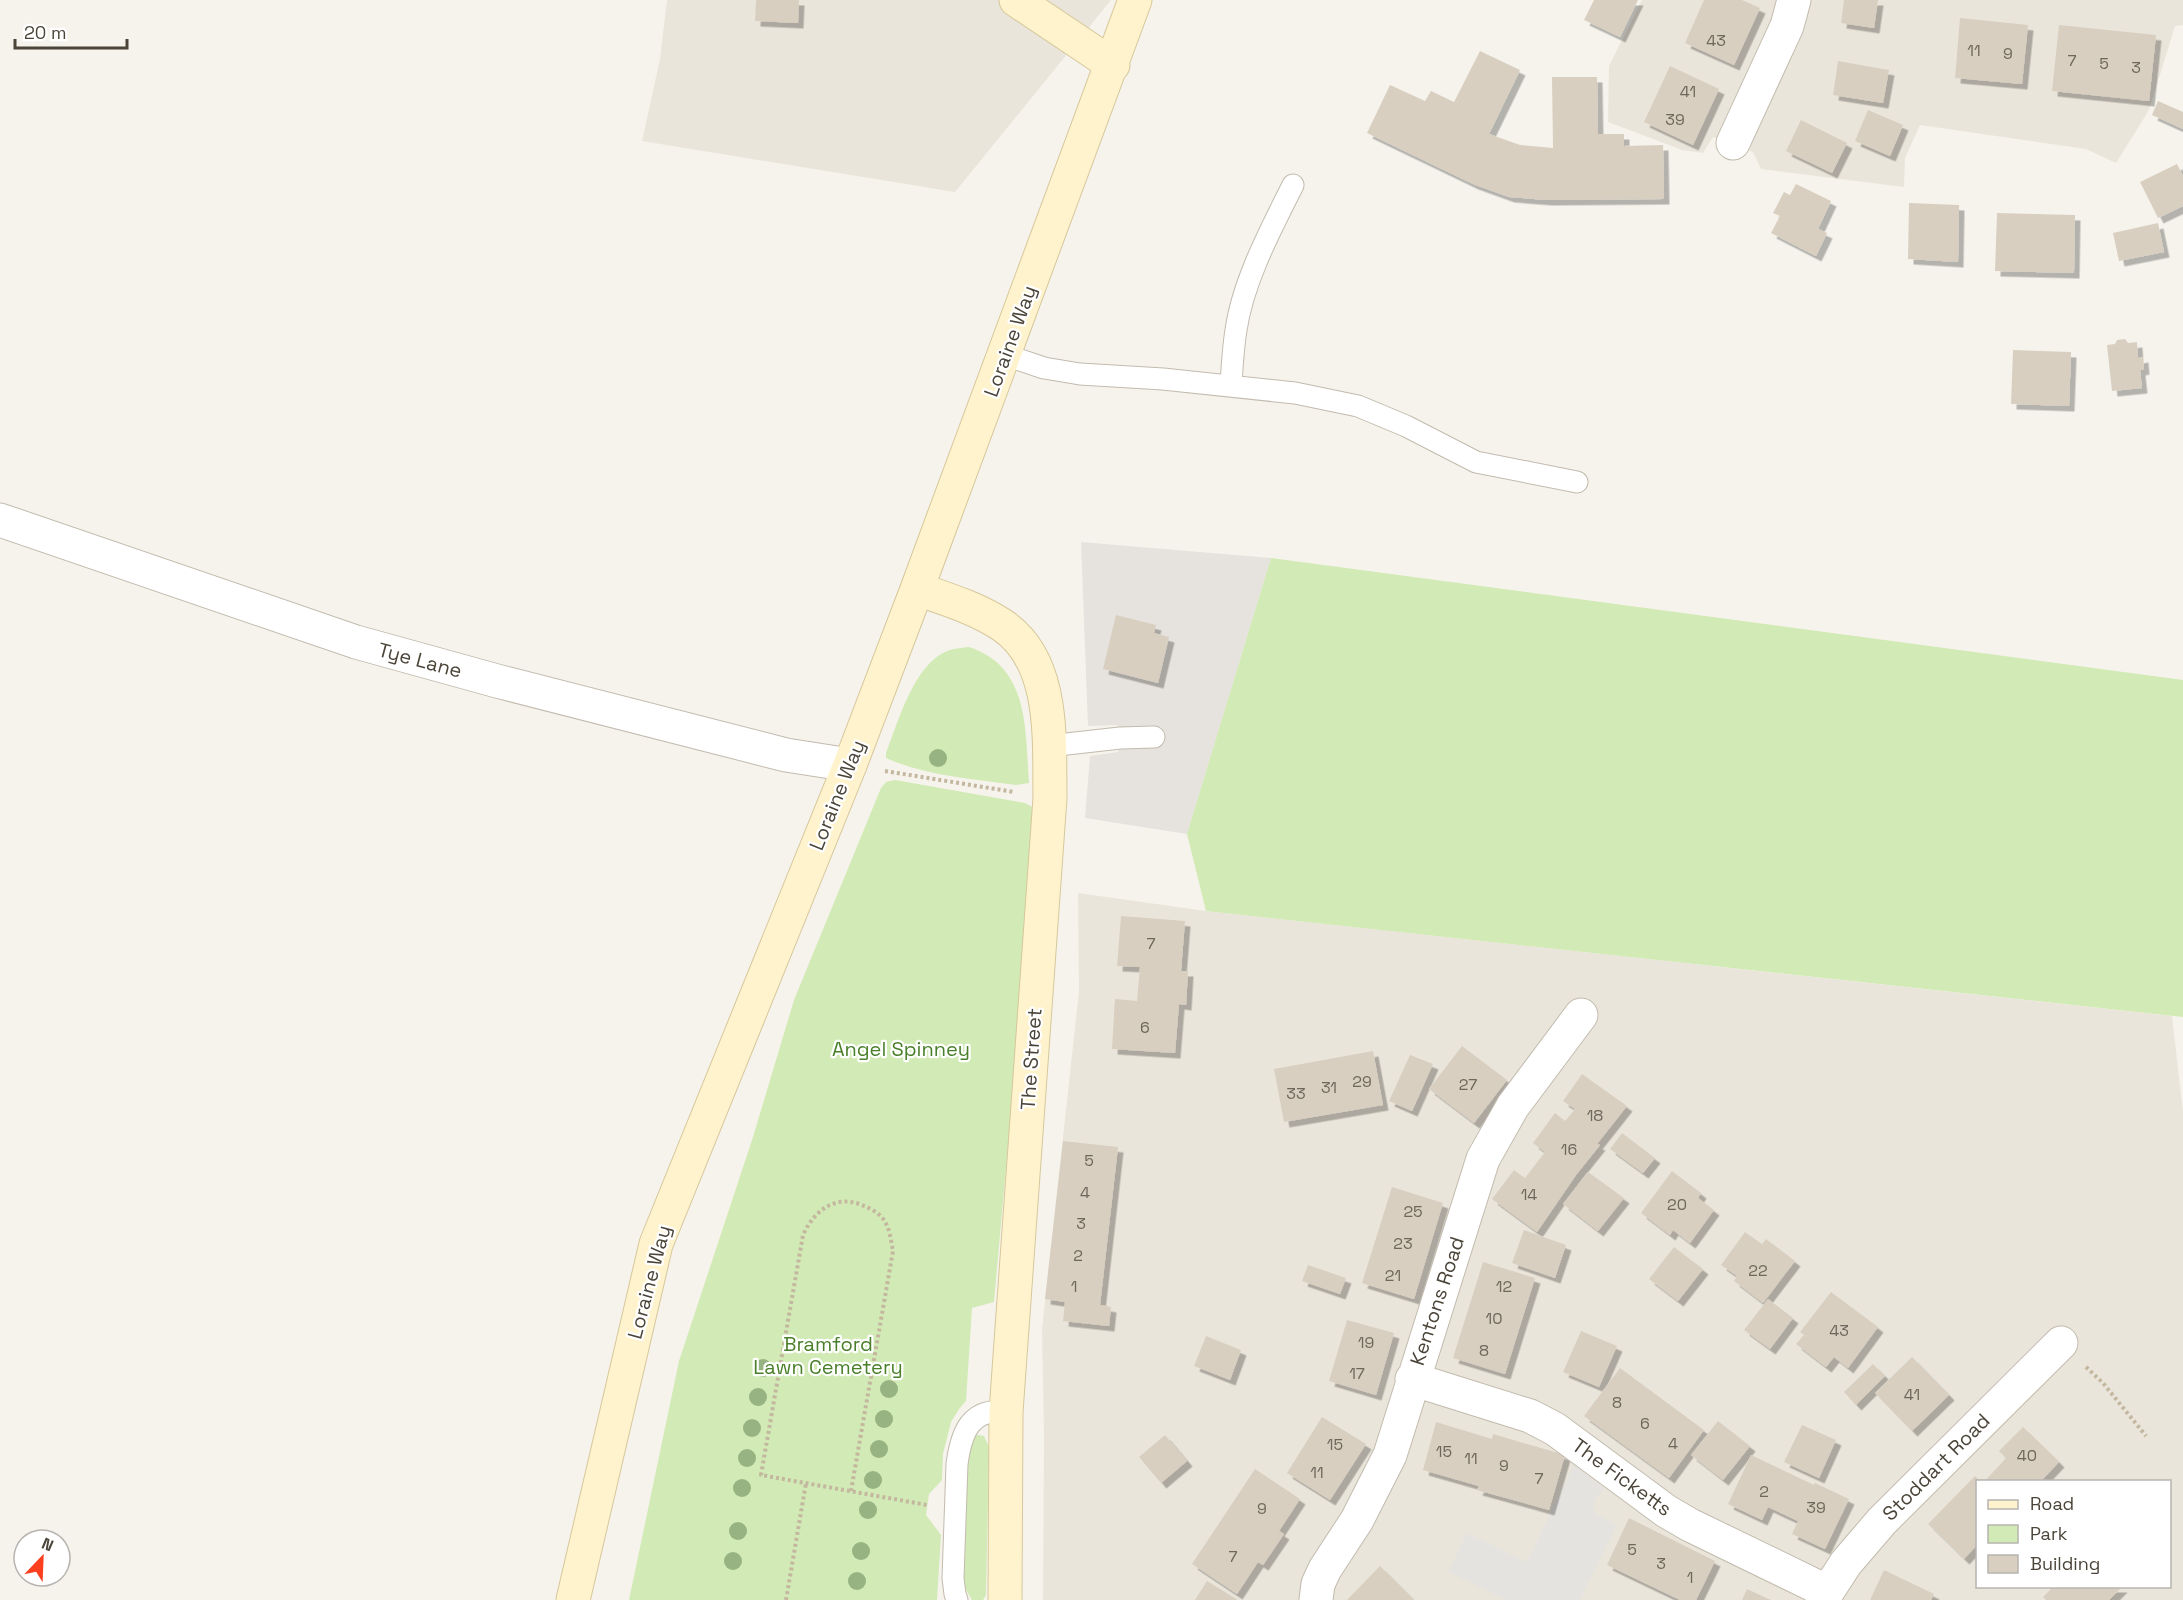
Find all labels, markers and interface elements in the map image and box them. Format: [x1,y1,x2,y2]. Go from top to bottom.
scale bar [15,12,128,50]
text: 20 m [24,21,67,44]
house number: 43 [1706,30,1726,51]
house number: 11 [1967,40,1981,61]
house number: 9 [2003,43,2013,64]
house number: 7 [2067,50,2077,71]
house number: 5 [2099,53,2109,74]
house number: 3 [2131,57,2141,78]
house number: 41 [1680,81,1696,102]
house number: 39 [1665,109,1685,130]
street label: Loraine Way [978,282,1042,400]
street label: Tye Lane [375,636,465,684]
street label: Loraine Way [803,736,871,854]
house number: 7 [1146,933,1156,954]
street label: The Street [1014,1007,1048,1111]
house number: 6 [1140,1017,1150,1038]
park label: Angel Spinney [832,1036,970,1062]
house number: 29 [1352,1071,1372,1092]
house number: 27 [1459,1074,1477,1095]
house number: 31 [1321,1077,1337,1098]
house number: 33 [1286,1083,1306,1104]
house number: 18 [1587,1105,1603,1126]
house number: 16 [1561,1139,1577,1160]
house number: 5 [1084,1150,1094,1171]
house number: 4 [1080,1182,1090,1203]
house number: 14 [1521,1184,1537,1205]
house number: 20 [1667,1194,1687,1215]
house number: 25 [1403,1201,1423,1222]
house number: 3 [1076,1213,1086,1234]
street label: Loraine Way [621,1222,677,1342]
house number: 23 [1393,1233,1413,1254]
street label: Kentons Road [1404,1233,1470,1369]
house number: 2 [1073,1245,1083,1266]
house number: 22 [1748,1260,1768,1281]
house number: 21 [1385,1265,1401,1286]
house number: 1 [1071,1276,1077,1297]
house number: 12 [1496,1276,1512,1297]
house number: 10 [1486,1308,1502,1329]
house number: 43 [1829,1320,1849,1341]
park label: Bramford Lawn Cemetery [753,1331,903,1380]
house number: 19 [1358,1332,1374,1353]
house number: 8 [1479,1340,1489,1361]
house number: 17 [1349,1363,1365,1384]
house number: 41 [1904,1384,1920,1405]
house number: 8 [1612,1392,1622,1413]
street label: Stoddart Road [1877,1408,1995,1526]
house number: 6 [1640,1413,1650,1434]
street label: The Ficketts [1567,1432,1677,1522]
house number: 4 [1668,1433,1678,1454]
house number: 15 [1327,1434,1343,1455]
house number: 15 [1436,1441,1452,1462]
house number: 40 [2017,1445,2037,1466]
house number: 11 [1464,1448,1478,1469]
house number: 9 [1499,1455,1509,1476]
house number: 11 [1310,1462,1324,1483]
house number: 7 [1534,1468,1544,1489]
legend [1976,1480,2171,1588]
house number: 2 [1759,1481,1769,1502]
text: Road [2030,1492,2074,1515]
house number: 39 [1806,1497,1826,1518]
house number: 9 [1257,1498,1267,1519]
text: Park [2030,1522,2068,1545]
north arrow [12,1528,72,1588]
text: N [39,1533,57,1556]
house number: 5 [1627,1539,1637,1560]
house number: 7 [1228,1546,1238,1567]
text: Building [2030,1552,2100,1575]
house number: 3 [1656,1553,1666,1574]
house number: 1 [1687,1567,1693,1588]

